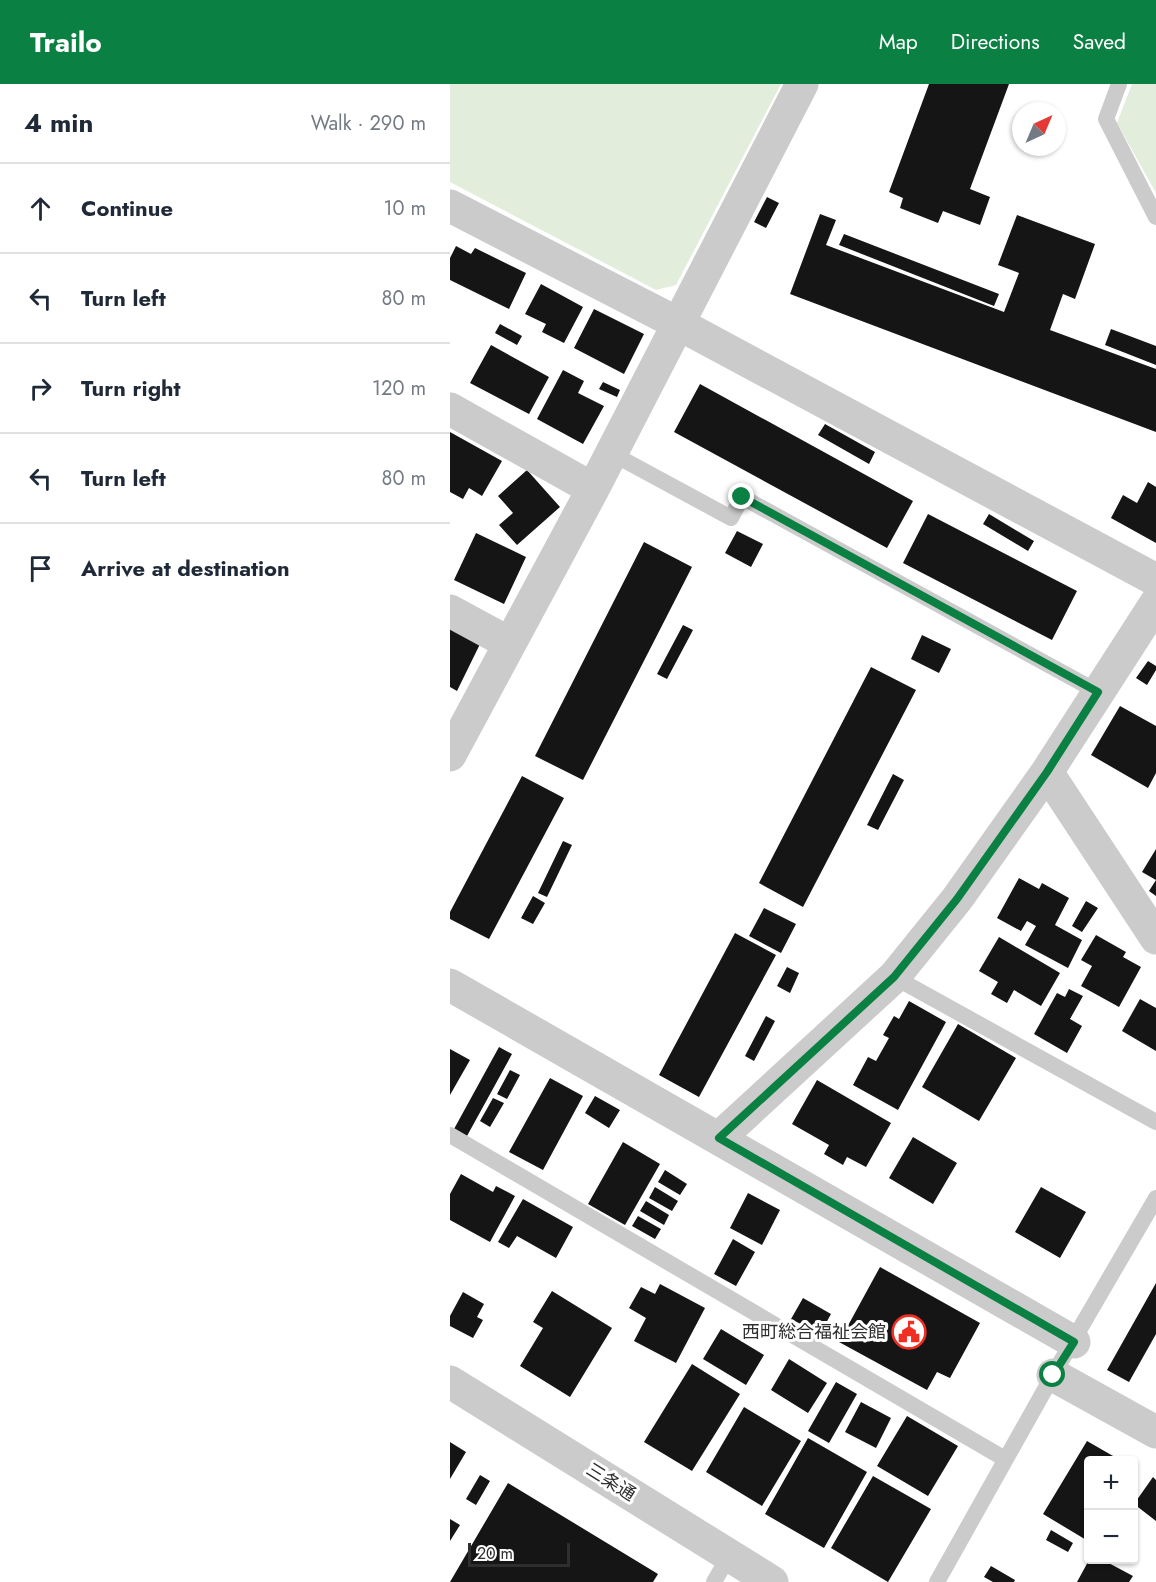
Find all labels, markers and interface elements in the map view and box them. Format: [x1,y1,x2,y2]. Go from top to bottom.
text: Trailo [30,22,102,63]
text: Map [879,27,918,57]
text: Directions [951,27,1040,57]
text: Saved [1073,27,1126,57]
north arrow [1012,102,1066,156]
text: 4 min [24,104,93,142]
text: Walk · 290 m [311,109,426,138]
icon: ahead [24,192,57,225]
text: Continue [81,192,173,224]
text: 10 m [383,194,426,223]
icon: left [24,282,57,315]
text: Turn left [81,282,166,314]
text: 80 m [381,284,426,313]
icon: right [24,372,57,405]
text: Turn right [81,372,181,404]
text: 120 m [372,374,426,403]
icon: left [24,462,57,495]
text: Turn left [81,462,166,494]
text: 80 m [381,464,426,493]
route end [728,483,754,509]
icon: arrive [24,552,57,585]
text: Arrive at destination [81,552,290,584]
public building icon: 西町総合福祉会館 [891,1314,927,1350]
place label: 西町総合福祉会館 [742,1319,886,1345]
route start [1039,1361,1065,1387]
map controls [1084,1456,1138,1564]
button: + [1084,1456,1138,1510]
street label: 三条通 [581,1457,641,1507]
button: − [1084,1510,1138,1564]
scale bar [468,1540,570,1568]
text: 20 m [477,1542,513,1565]

